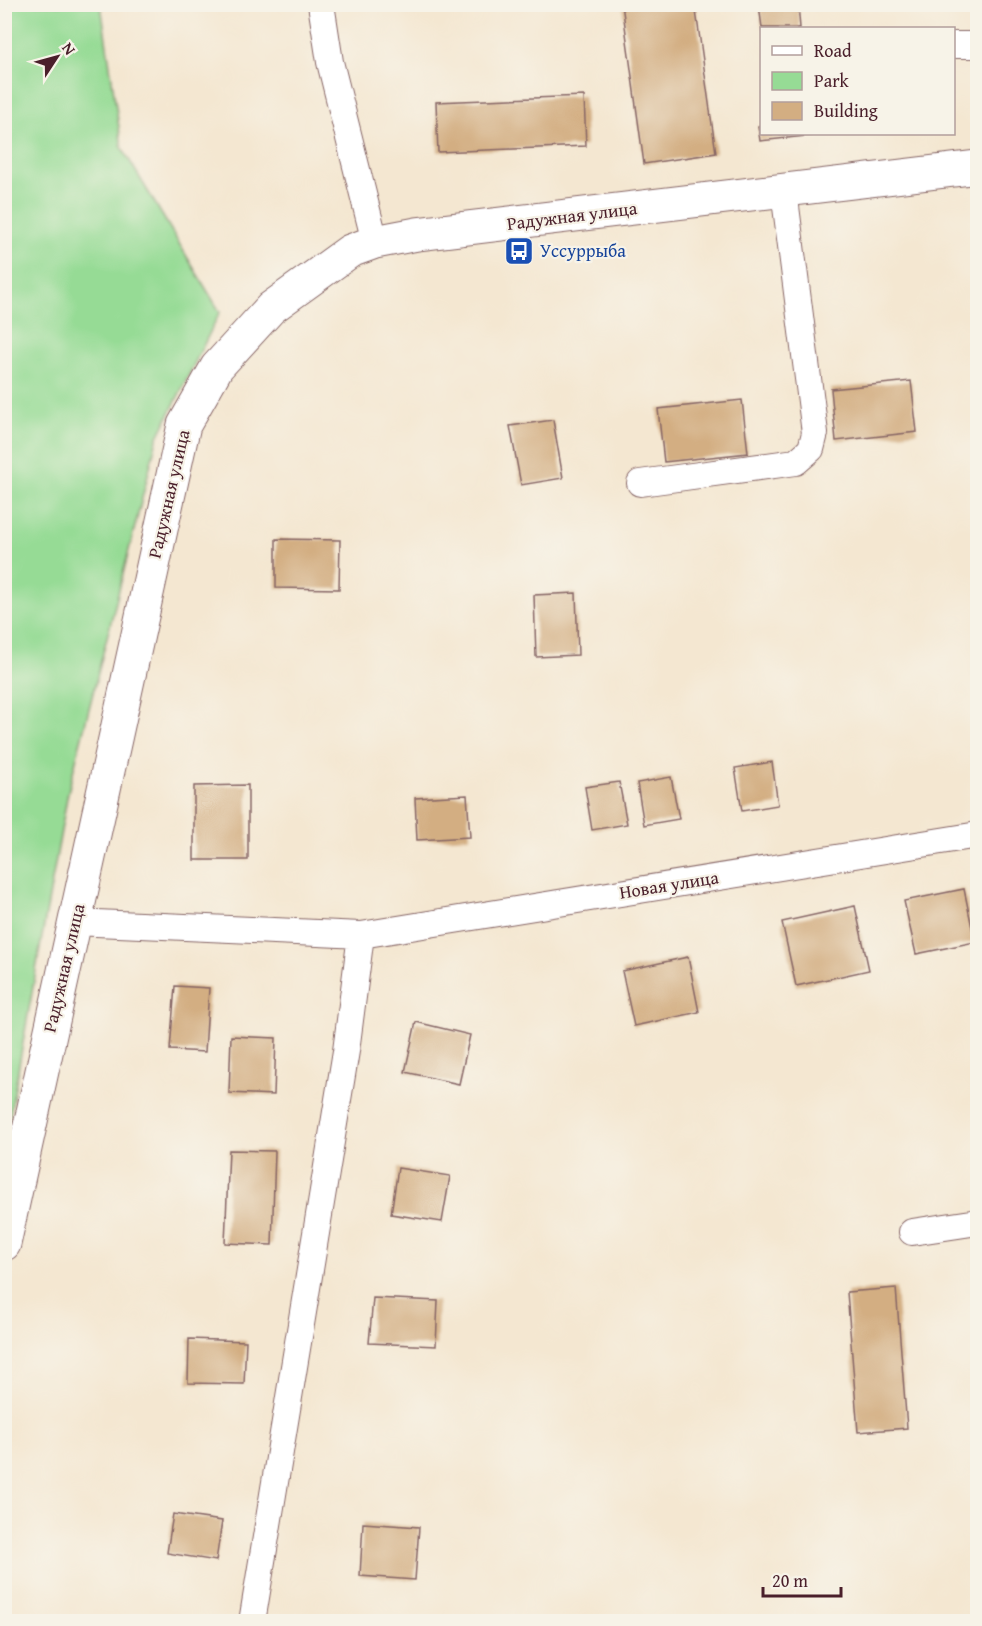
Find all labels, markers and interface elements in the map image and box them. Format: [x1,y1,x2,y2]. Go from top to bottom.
north arrow [27,27,87,87]
legend [760,27,955,135]
text: N [56,37,82,60]
text: Road [814,37,852,64]
text: Park [814,67,850,94]
text: Building [814,97,878,124]
street label: Радужная улица [505,194,639,237]
bus stop icon: Уссуррыба [503,235,535,267]
place label: Уссуррыба [540,237,626,264]
street label: Радужная улица [141,427,197,561]
street label: Новая улица [617,863,721,906]
street label: Радужная улица [36,901,92,1035]
scale bar [763,1560,841,1598]
text: 20 m [772,1567,808,1594]

